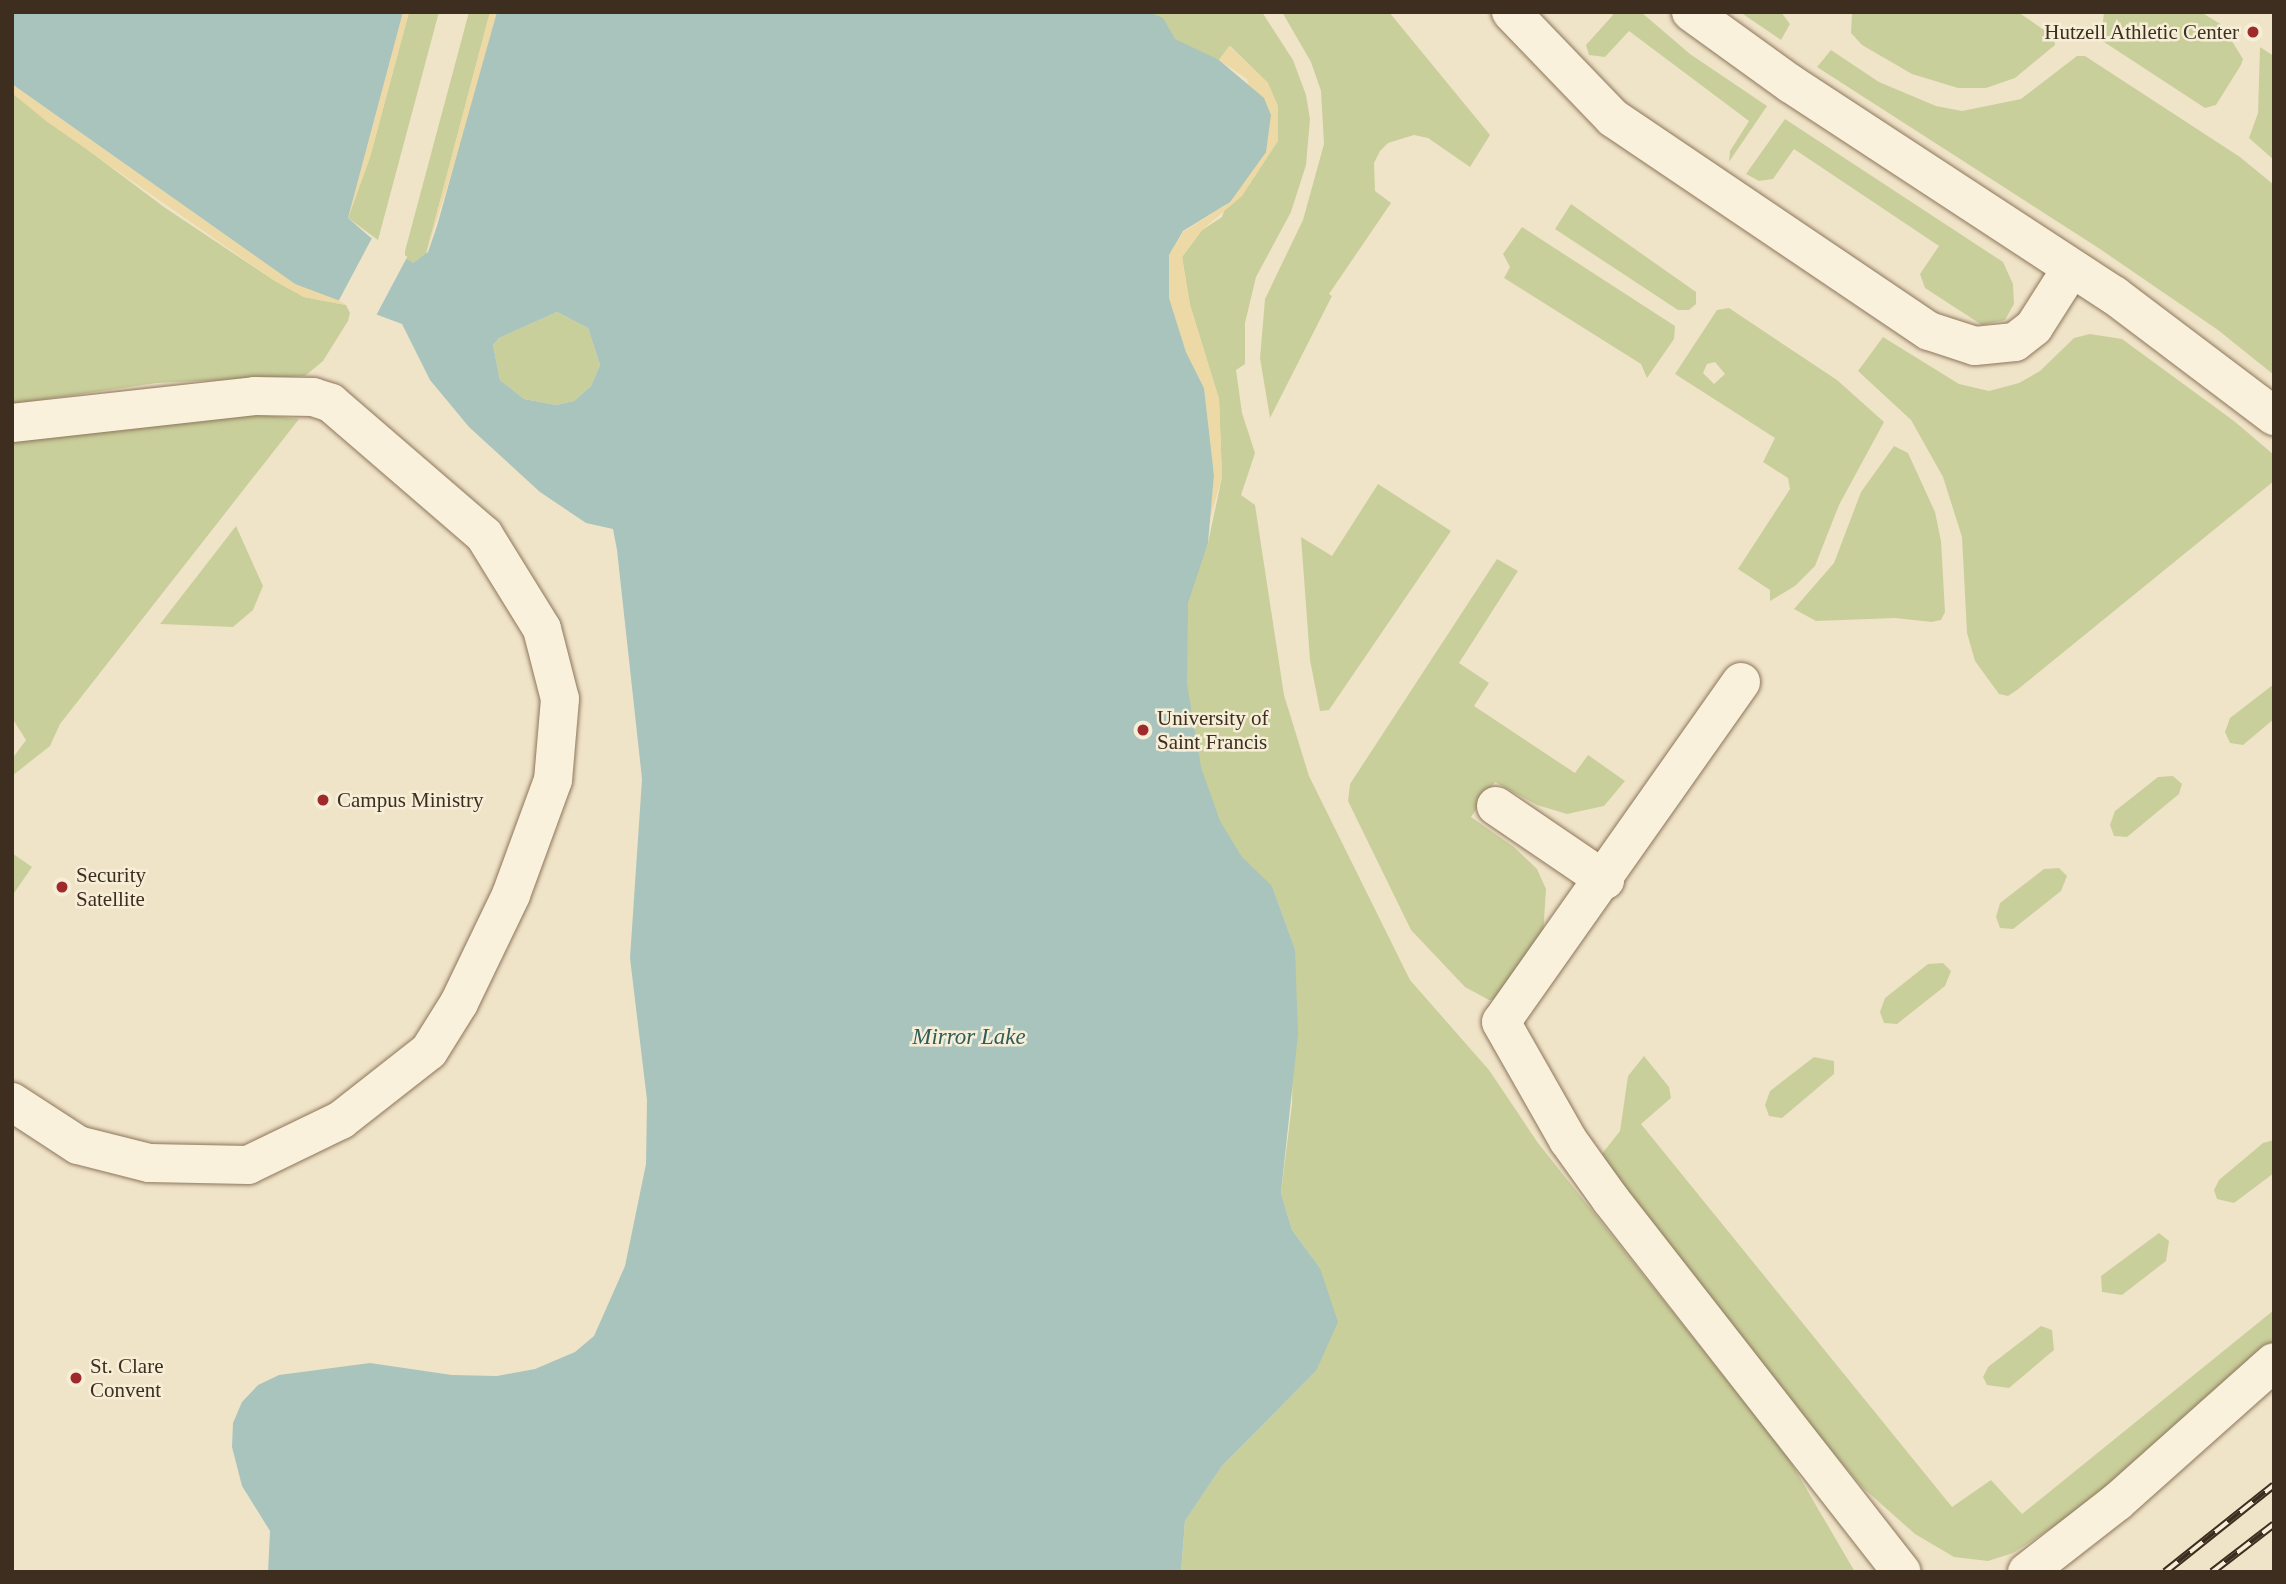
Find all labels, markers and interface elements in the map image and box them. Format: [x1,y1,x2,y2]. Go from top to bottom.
place label: Hutzell Athletic Center [2043,19,2239,45]
marker: Hutzell Athletic Center [2245,24,2261,40]
place label: University of Saint Francis [1157,705,1268,755]
marker: University of Saint Francis [1135,722,1151,738]
place label: Campus Ministry [337,787,483,813]
marker: Campus Ministry [315,792,331,808]
place label: Security Satellite [76,862,146,912]
marker: Security Satellite [54,879,70,895]
water label: Mirror Lake [912,1023,1026,1051]
place label: St. Clare Convent [90,1353,163,1403]
marker: St. Clare Convent [68,1370,84,1386]

